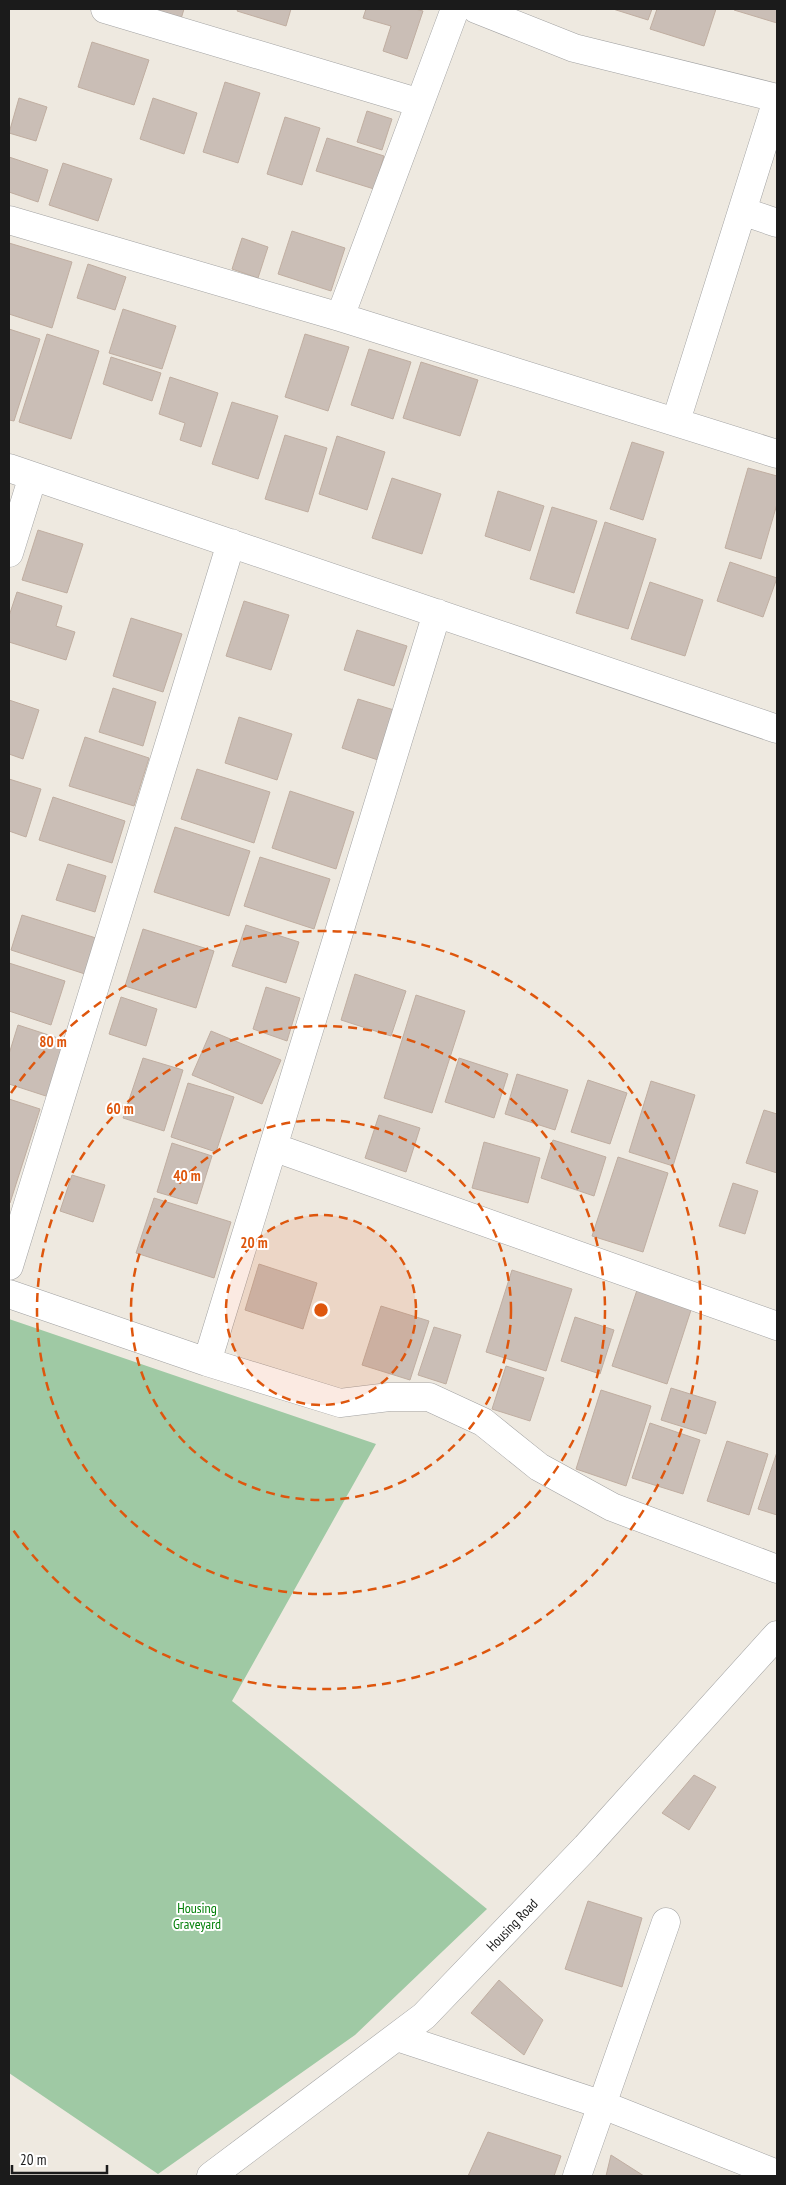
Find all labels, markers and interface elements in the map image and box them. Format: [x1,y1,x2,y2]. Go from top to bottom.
text: 80 m [39,1032,67,1051]
text: 60 m [106,1099,134,1118]
text: 40 m [173,1166,201,1185]
text: 20 m [240,1233,268,1252]
centre of rings [312,1301,330,1319]
street label: Housing Road [482,1895,542,1955]
park label: Housing Graveyard [173,1899,221,1933]
scale bar [12,2142,108,2174]
text: 20 m [20,2150,46,2169]

